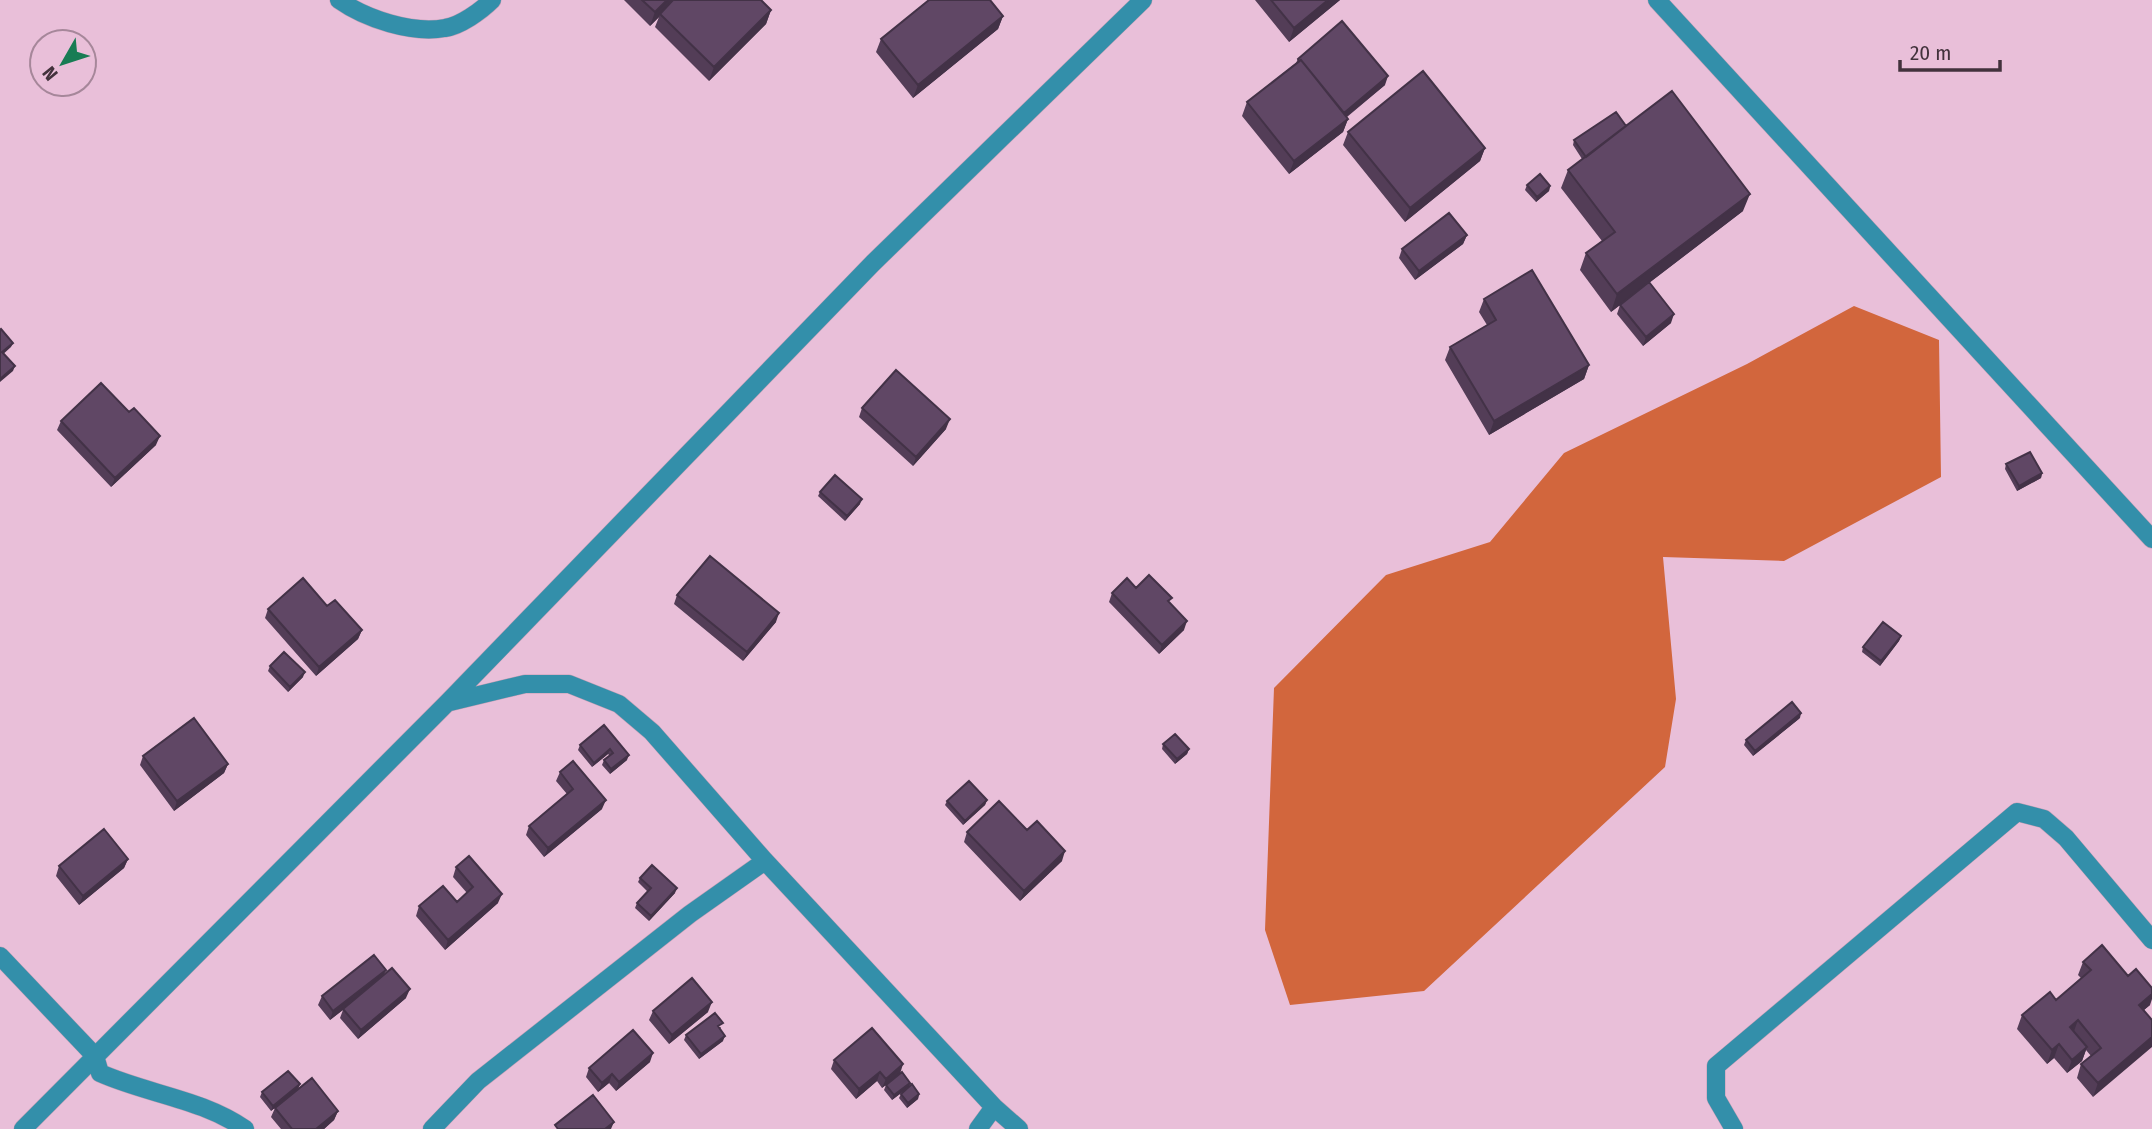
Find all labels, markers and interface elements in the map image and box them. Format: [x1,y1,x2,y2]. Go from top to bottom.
north arrow [28,28,98,98]
scale bar [1900,28,2000,72]
text: 20 m [1910,40,1951,66]
text: N [38,62,63,85]

